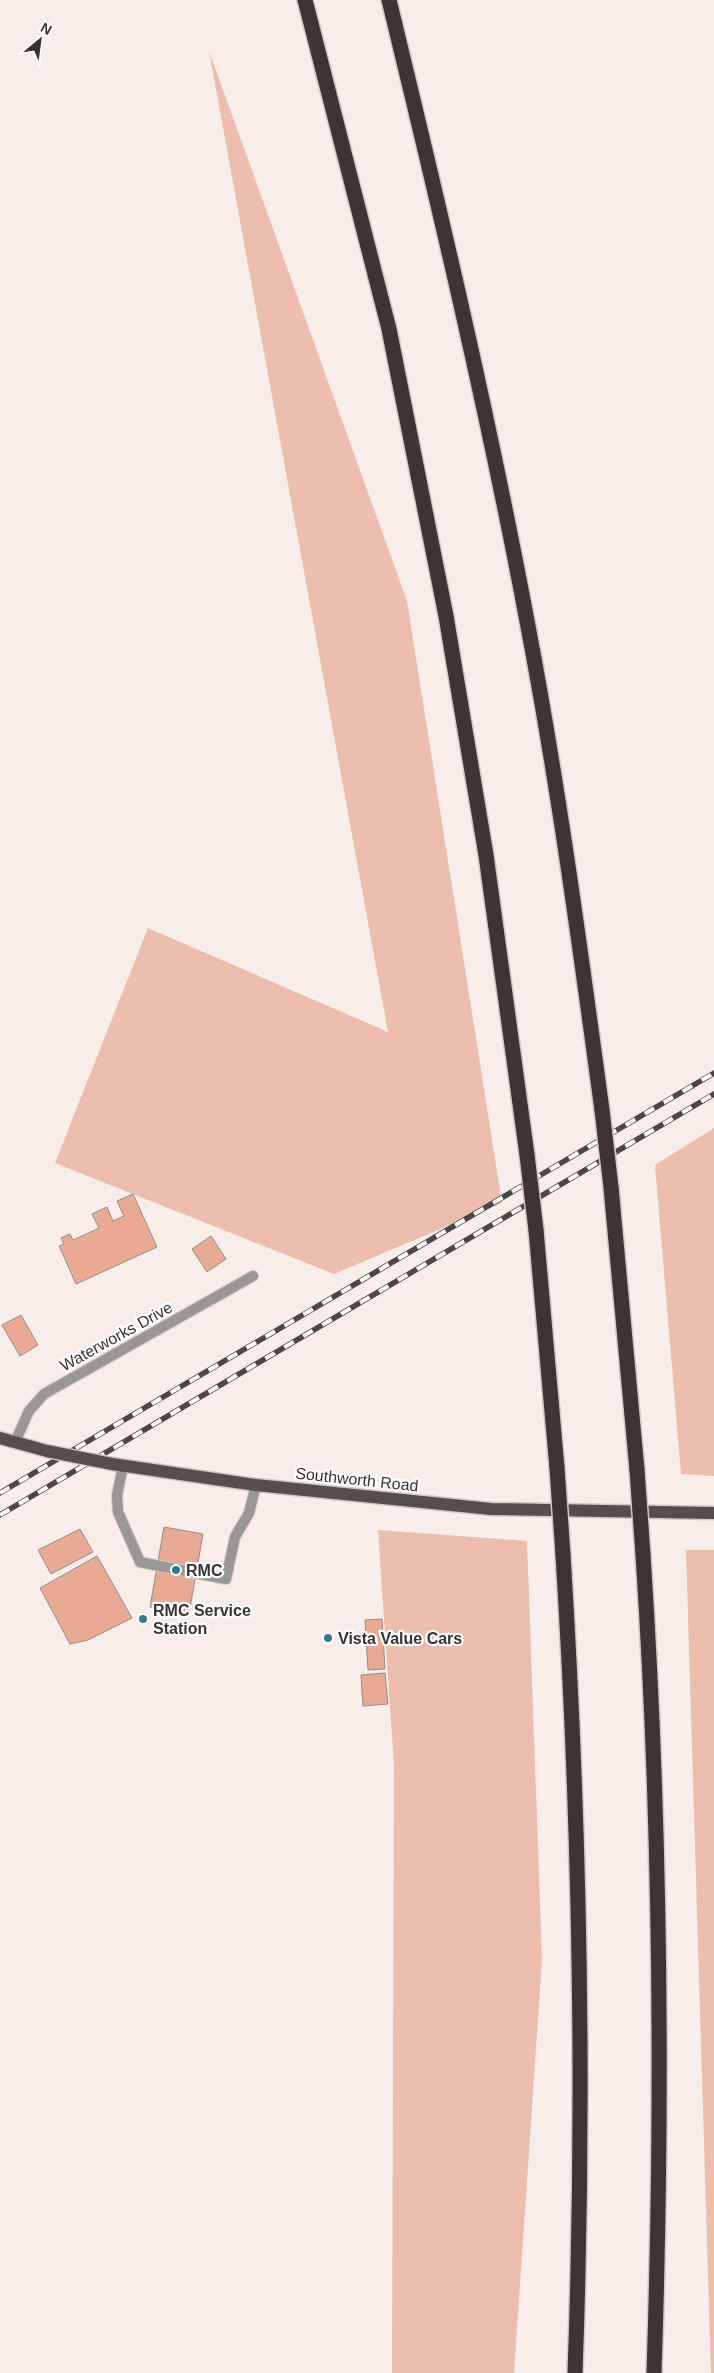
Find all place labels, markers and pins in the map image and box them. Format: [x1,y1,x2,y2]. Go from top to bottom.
place label: RMC [186,1562,223,1579]
marker: RMC [170,1564,182,1576]
place label: RMC Service Station [153,1602,251,1637]
marker: RMC Service Station [137,1613,149,1625]
place label: Vista Value Cars [338,1630,462,1647]
marker: Vista Value Cars [322,1632,334,1644]

